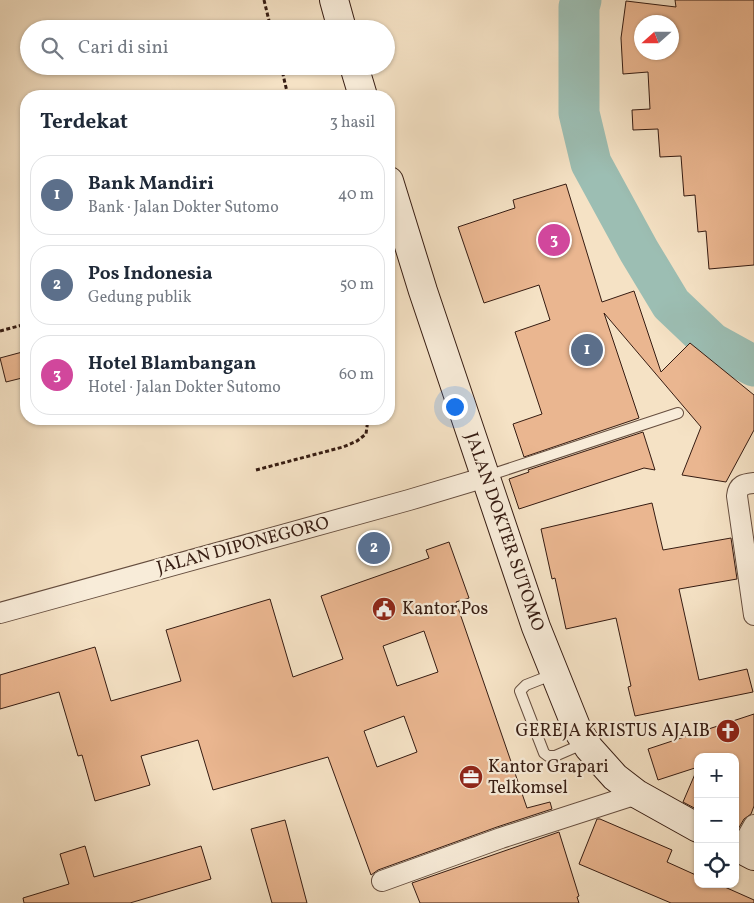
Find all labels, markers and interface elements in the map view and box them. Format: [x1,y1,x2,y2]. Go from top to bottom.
north arrow [634,15,679,60]
search box [20,20,395,75]
icon: search [38,34,66,62]
text: Cari di sini [78,35,169,61]
text: Terdekat [40,108,128,137]
text: 3 hasil [330,112,375,134]
text: Bank Mandiri [88,171,214,197]
text: 1 [54,184,60,206]
text: 40 m [338,184,374,206]
text: Bank · Jalan Dokter Sutomo [88,197,279,219]
pin: 3 [538,221,570,259]
text: Pos Indonesia [88,261,213,287]
text: 2 [53,274,61,296]
text: 50 m [340,274,374,296]
text: Gedung publik [88,287,191,309]
pin: 1 [571,331,603,369]
text: Hotel Blambangan [88,351,256,377]
text: 3 [53,364,61,386]
text: 60 m [339,364,374,386]
text: Hotel · Jalan Dokter Sutomo [88,377,281,399]
your location [442,394,468,420]
street label: JALAN DOKTER SUTOMO [458,429,550,635]
street label: JALAN DIPONEGORO [154,511,332,581]
pin: 2 [358,529,390,567]
public building icon: Kantor Pos [371,596,397,622]
place label: Kantor Pos [402,597,488,622]
church icon: GEREJA KRISTUS AJAIB [715,718,741,744]
place label: GEREJA KRISTUS AJAIB [516,719,710,744]
map controls [694,753,739,888]
button: + [694,753,739,798]
place label: Kantor Grapari Telkomsel [488,755,609,801]
office icon: Kantor Grapari Telkomsel [458,764,484,790]
button: − [694,798,739,843]
button: locate [694,843,739,888]

